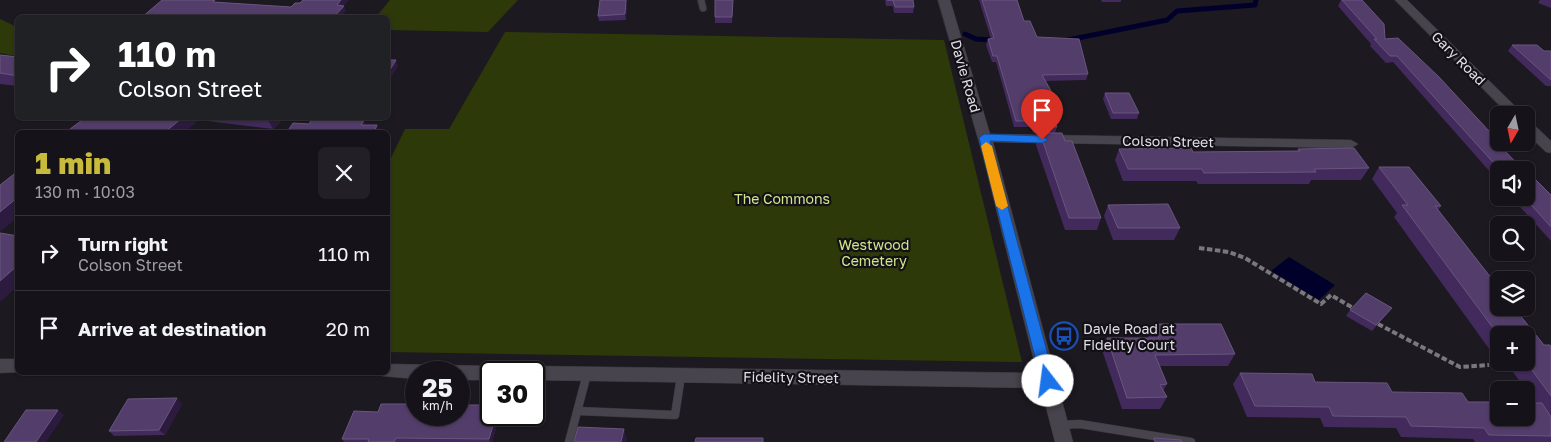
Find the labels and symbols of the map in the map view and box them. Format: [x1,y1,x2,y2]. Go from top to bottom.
street label: Gary Road [1428,27,1490,89]
street label: Davie Road [947,38,985,114]
pin [1021,89,1063,140]
north arrow [1490,106,1535,151]
street label: Colson Street [1122,132,1214,150]
park label: The Commons [734,190,830,207]
park label: Westwood Cemetery [839,236,909,269]
place label: Davie Road at Fidelity Court [1083,320,1175,353]
bus stop icon: Davie Road at Fidelity Court [1049,321,1079,351]
position arrow [1021,354,1073,406]
speed limit sign: 30 [480,361,545,426]
street label: Fidelity Street [743,368,839,386]

